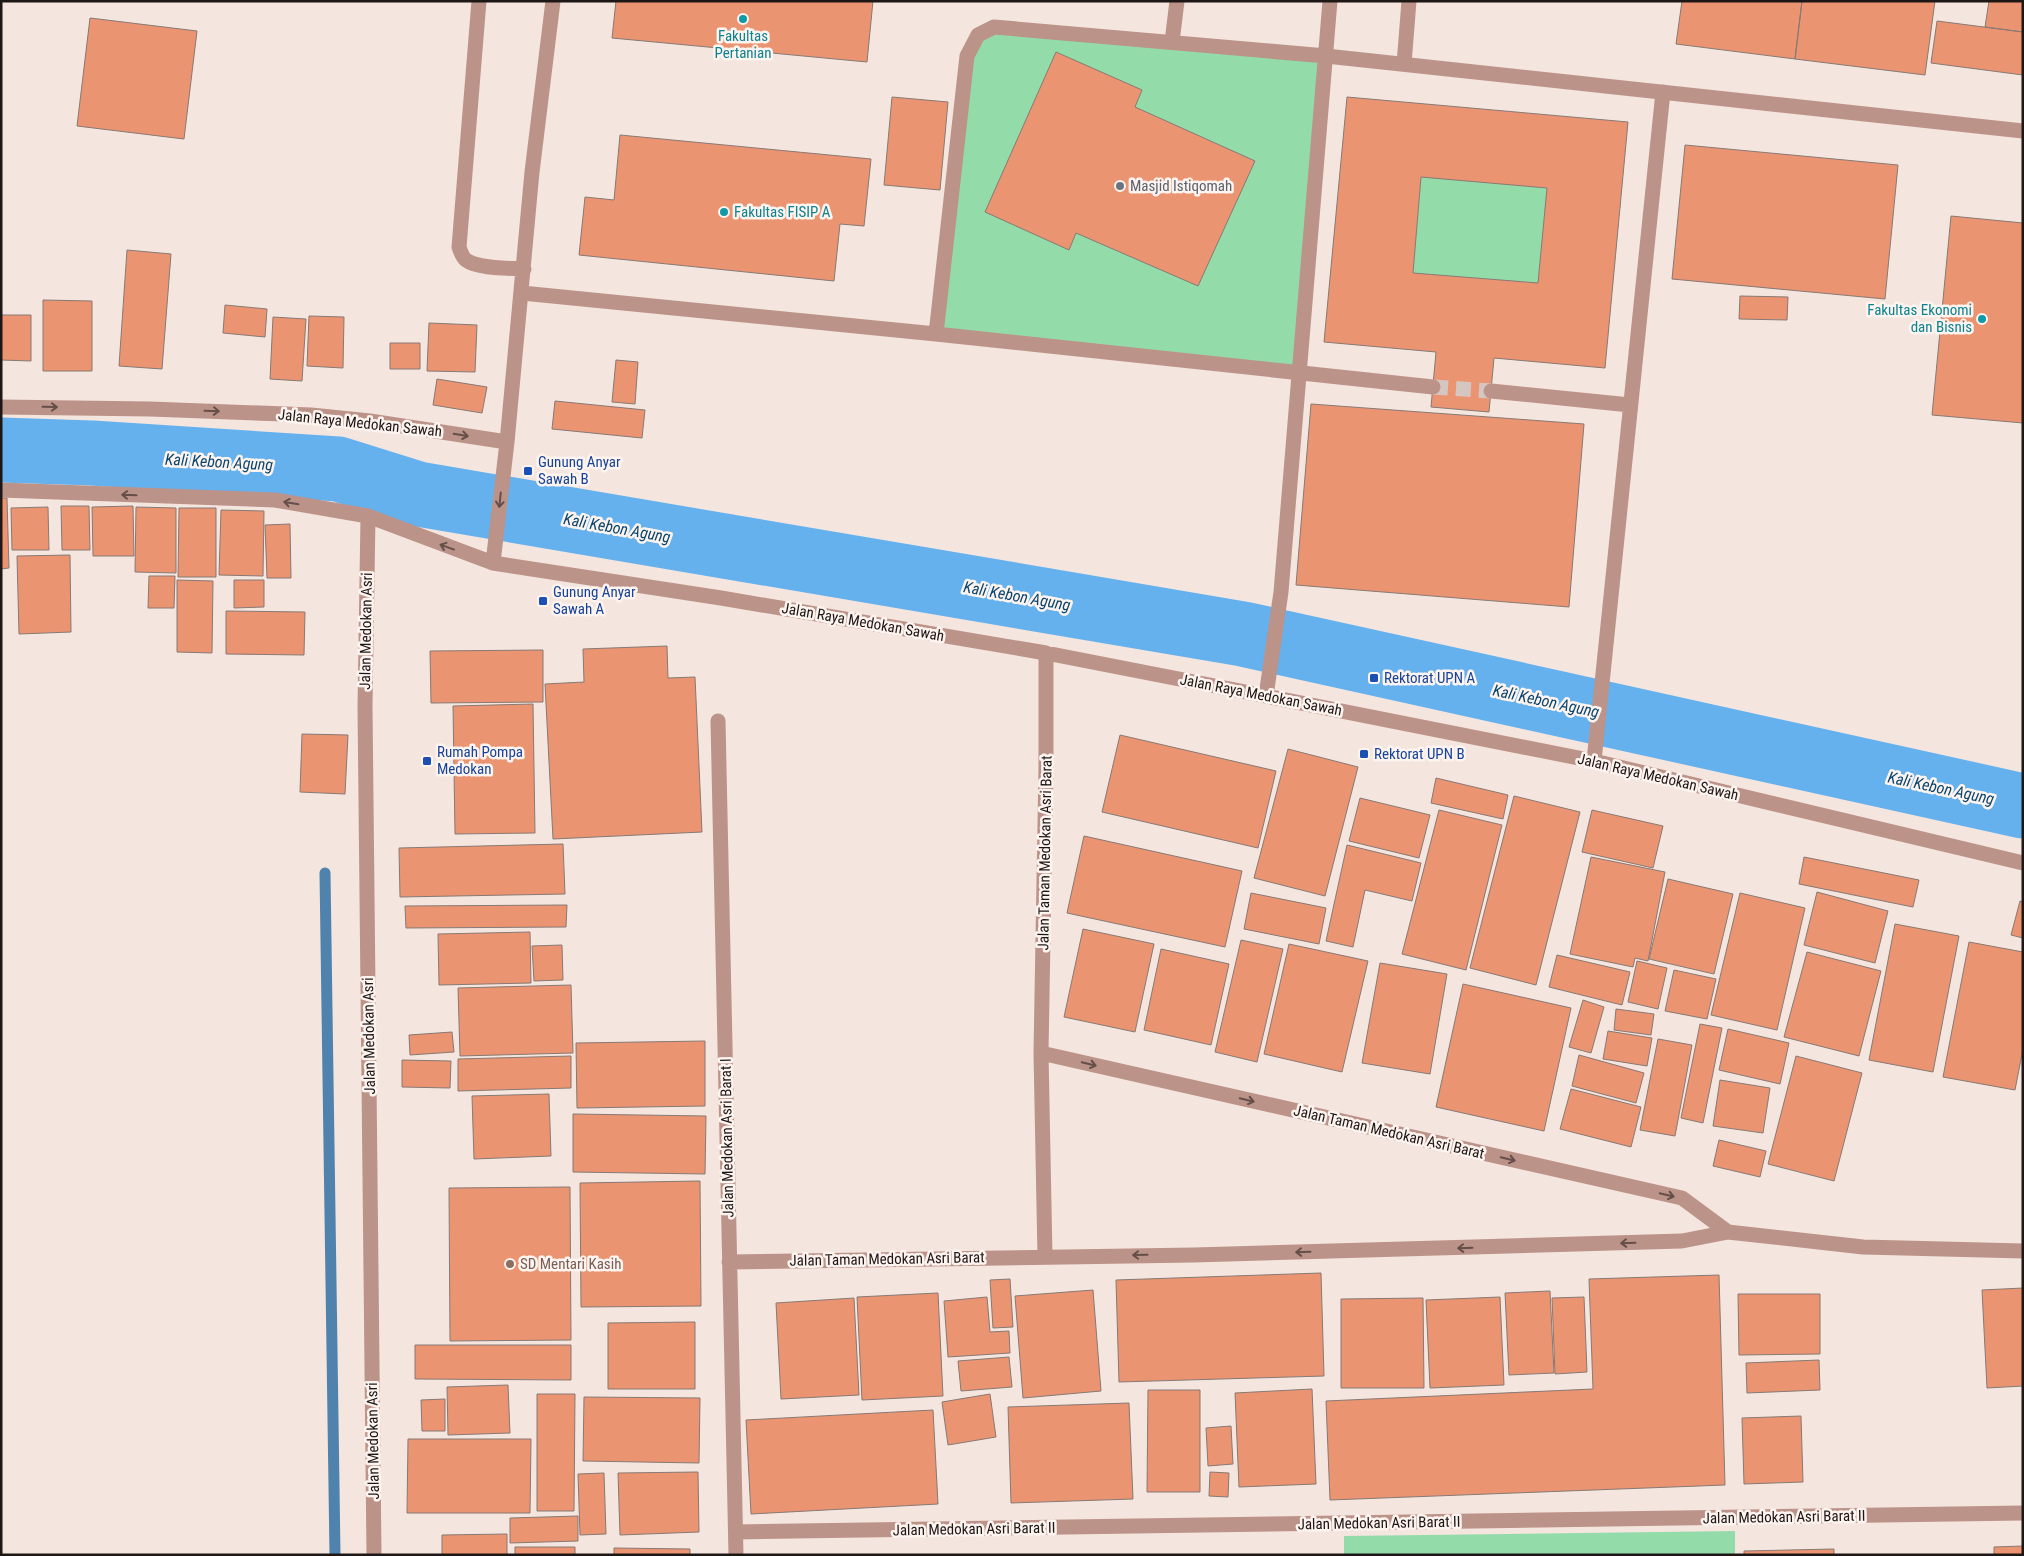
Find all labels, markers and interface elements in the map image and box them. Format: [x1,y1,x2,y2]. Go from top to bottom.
marker: Fakultas Pertanian [737,13,749,25]
place label: Fakultas Pertanian [715,27,771,62]
place label: Masjid Istiqomah [1130,177,1232,195]
marker: Masjid Istiqomah [1114,180,1126,192]
place label: Fakultas FISIP A [734,203,831,221]
marker: Fakultas FISIP A [718,206,730,218]
place label: Fakultas Ekonomi dan Bisnis [1867,301,1972,336]
marker: Fakultas Ekonomi dan Bisnis [1976,313,1988,325]
one-way arrow [42,402,58,412]
street label: Jalan Raya Medokan Sawah [277,405,443,441]
one-way arrow [204,407,220,416]
one-way arrow [453,431,469,441]
water label: Kali Kebon Agung [165,450,274,474]
place label: Gunung Anyar Sawah B [538,453,621,488]
marker: Gunung Anyar Sawah B [522,465,534,477]
one-way arrow [121,490,137,499]
one-way arrow [495,492,505,508]
one-way arrow [284,497,300,507]
water label: Kali Kebon Agung [562,509,672,547]
one-way arrow [440,542,455,551]
street label: Jalan Medokan Asri [356,572,376,690]
water label: Kali Kebon Agung [962,577,1072,615]
place label: Gunung Anyar Sawah A [553,583,636,618]
marker: Gunung Anyar Sawah A [537,595,549,607]
street label: Jalan Raya Medokan Sawah [780,599,946,645]
place label: Rektorat UPN A [1384,669,1475,687]
street label: Jalan Raya Medokan Sawah [1178,670,1344,720]
marker: Rektorat UPN A [1368,672,1380,684]
water label: Kali Kebon Agung [1491,680,1601,722]
place label: Rumah Pompa Medokan [437,743,523,778]
place label: Rektorat UPN B [1374,745,1465,763]
marker: Rektorat UPN B [1358,748,1370,760]
street label: Jalan Raya Medokan Sawah [1576,750,1740,804]
marker: Rumah Pompa Medokan [421,755,433,767]
street label: Jalan Taman Medokan Asri Barat [1034,755,1056,951]
water label: Kali Kebon Agung [1886,767,1996,809]
street label: Jalan Medokan Asri [359,977,379,1095]
street label: Jalan Medokan Asri Barat I [717,1058,737,1218]
one-way arrow [1080,1060,1096,1069]
one-way arrow [1239,1096,1255,1105]
street label: Jalan Taman Medokan Asri Barat [1292,1101,1486,1163]
one-way arrow [1500,1155,1516,1164]
one-way arrow [1658,1191,1674,1200]
one-way arrow [1620,1238,1636,1248]
one-way arrow [1457,1243,1473,1252]
one-way arrow [1295,1247,1312,1257]
street label: Jalan Taman Medokan Asri Barat [789,1248,985,1270]
one-way arrow [1133,1251,1149,1260]
place label: SD Mentari Kasih [520,1255,621,1273]
marker: SD Mentari Kasih [504,1258,516,1270]
street label: Jalan Medokan Asri [363,1382,383,1500]
street label: Jalan Medokan Asri Barat II [1702,1507,1866,1527]
street label: Jalan Medokan Asri Barat II [1297,1513,1461,1533]
street label: Jalan Medokan Asri Barat II [892,1519,1056,1539]

